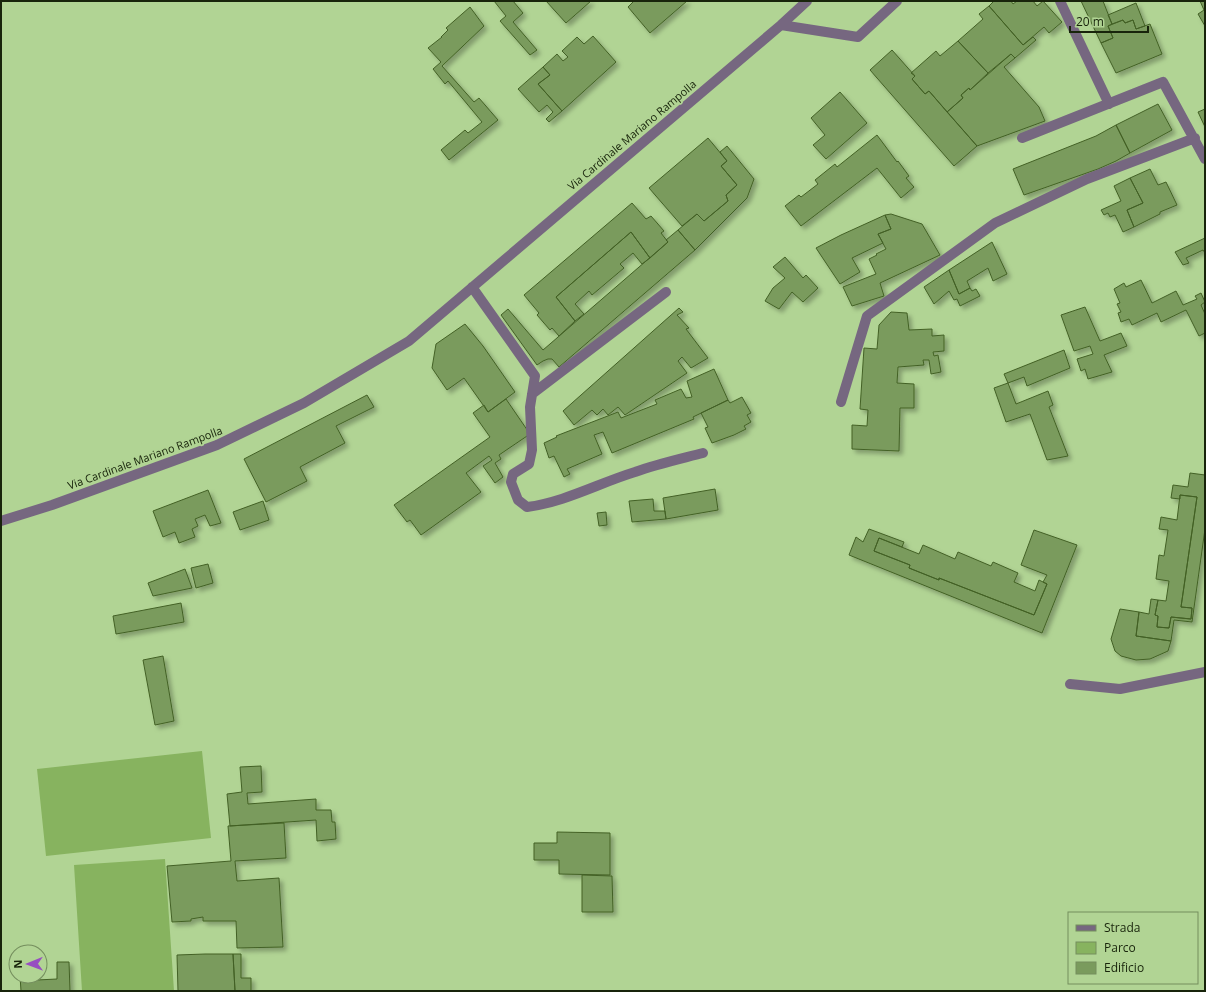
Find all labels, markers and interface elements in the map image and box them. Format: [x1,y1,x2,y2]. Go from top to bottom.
scale bar [1070,8,1148,34]
text: 20 m [1076,13,1104,30]
street label: Via Cardinale Mariano Rampolla [564,76,699,193]
street label: Via Cardinale Mariano Rampolla [65,422,224,493]
legend [1068,912,1198,984]
text: Strada [1104,919,1140,936]
text: Parco [1104,939,1136,956]
north arrow [8,944,48,984]
text: Edificio [1104,959,1144,976]
text: N [10,960,25,969]

